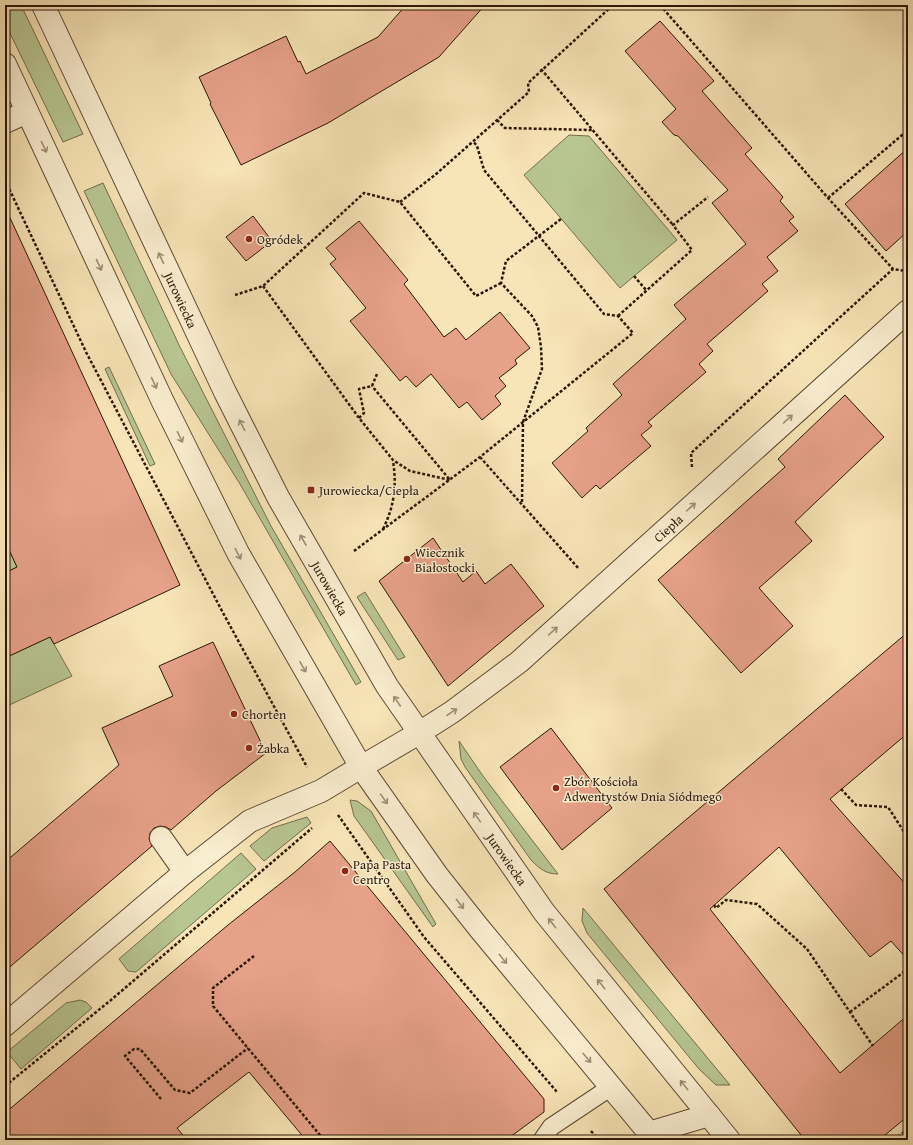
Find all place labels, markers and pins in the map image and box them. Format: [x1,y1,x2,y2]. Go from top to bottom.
place label: Ogródek [257,230,303,249]
marker: Ogródek [244,234,254,244]
place label: Jurowiecka/Ciepła [317,481,420,500]
marker: Jurowiecka/Ciepła [306,485,316,495]
place label: Wiecznik Białostocki [415,543,475,577]
marker: Wiecznik Białostocki [402,554,412,564]
place label: Chorten [242,705,287,724]
marker: Chorten [229,709,239,719]
place label: Żabka [257,739,290,758]
marker: Żabka [244,743,254,753]
place label: Zbór Kościoła Adwentystów Dnia Siódmego [564,772,722,806]
marker: Zbór Kościoła Adwentystów Dnia Siódmego [551,783,561,793]
place label: Papa Pasta Centro [353,855,412,889]
marker: Papa Pasta Centro [340,866,350,876]

